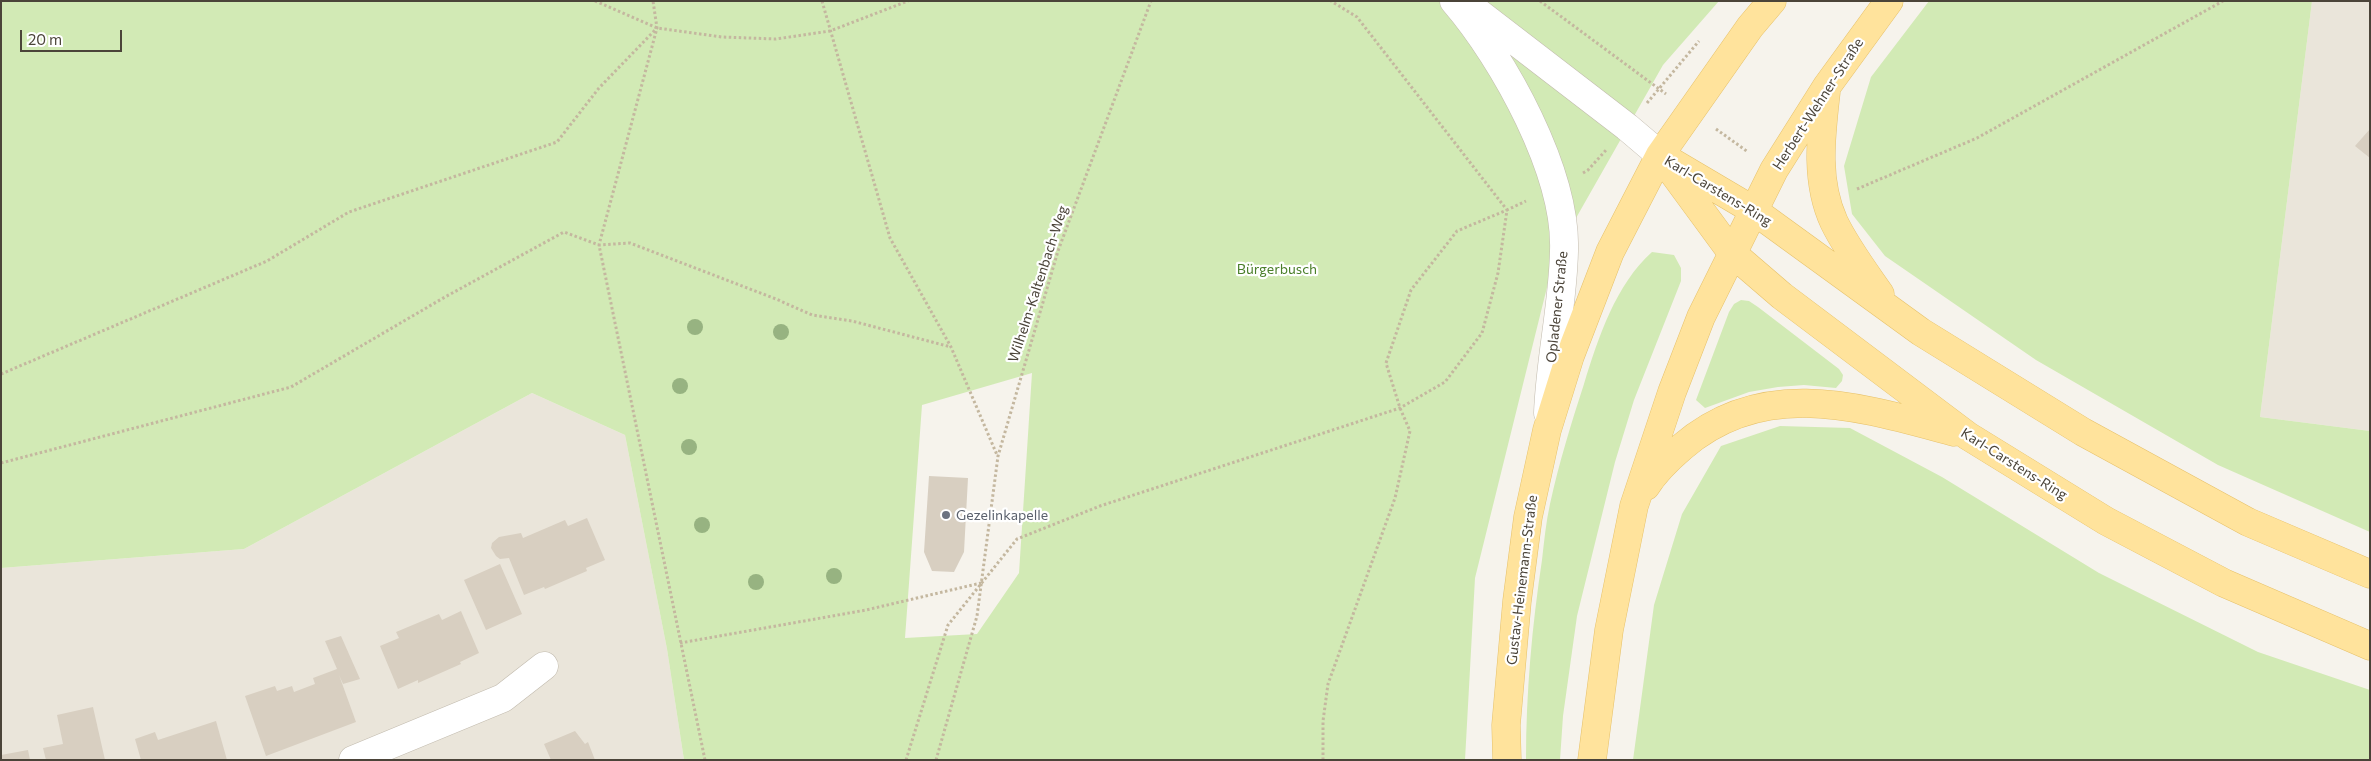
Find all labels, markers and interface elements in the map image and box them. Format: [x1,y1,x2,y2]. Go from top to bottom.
scale bar [22,20,125,52]
text: 20 m [28,30,62,48]
street label: Herbert-Wehner-Straße [1769,35,1867,173]
street label: Karl-Carstens-Ring [1661,152,1775,230]
street label: Wilhelm-Kaltenbach-Weg [1005,203,1071,365]
street label: Opladener Straße [1543,250,1571,364]
park label: Bürgerbusch [1237,261,1317,277]
street label: Karl-Carstens-Ring [1958,424,2070,504]
street label: Gustav-Heinemann-Straße [1503,494,1541,666]
place label: Gezelinkapelle [956,507,1048,523]
marker: Gezelinkapelle [940,509,952,521]

